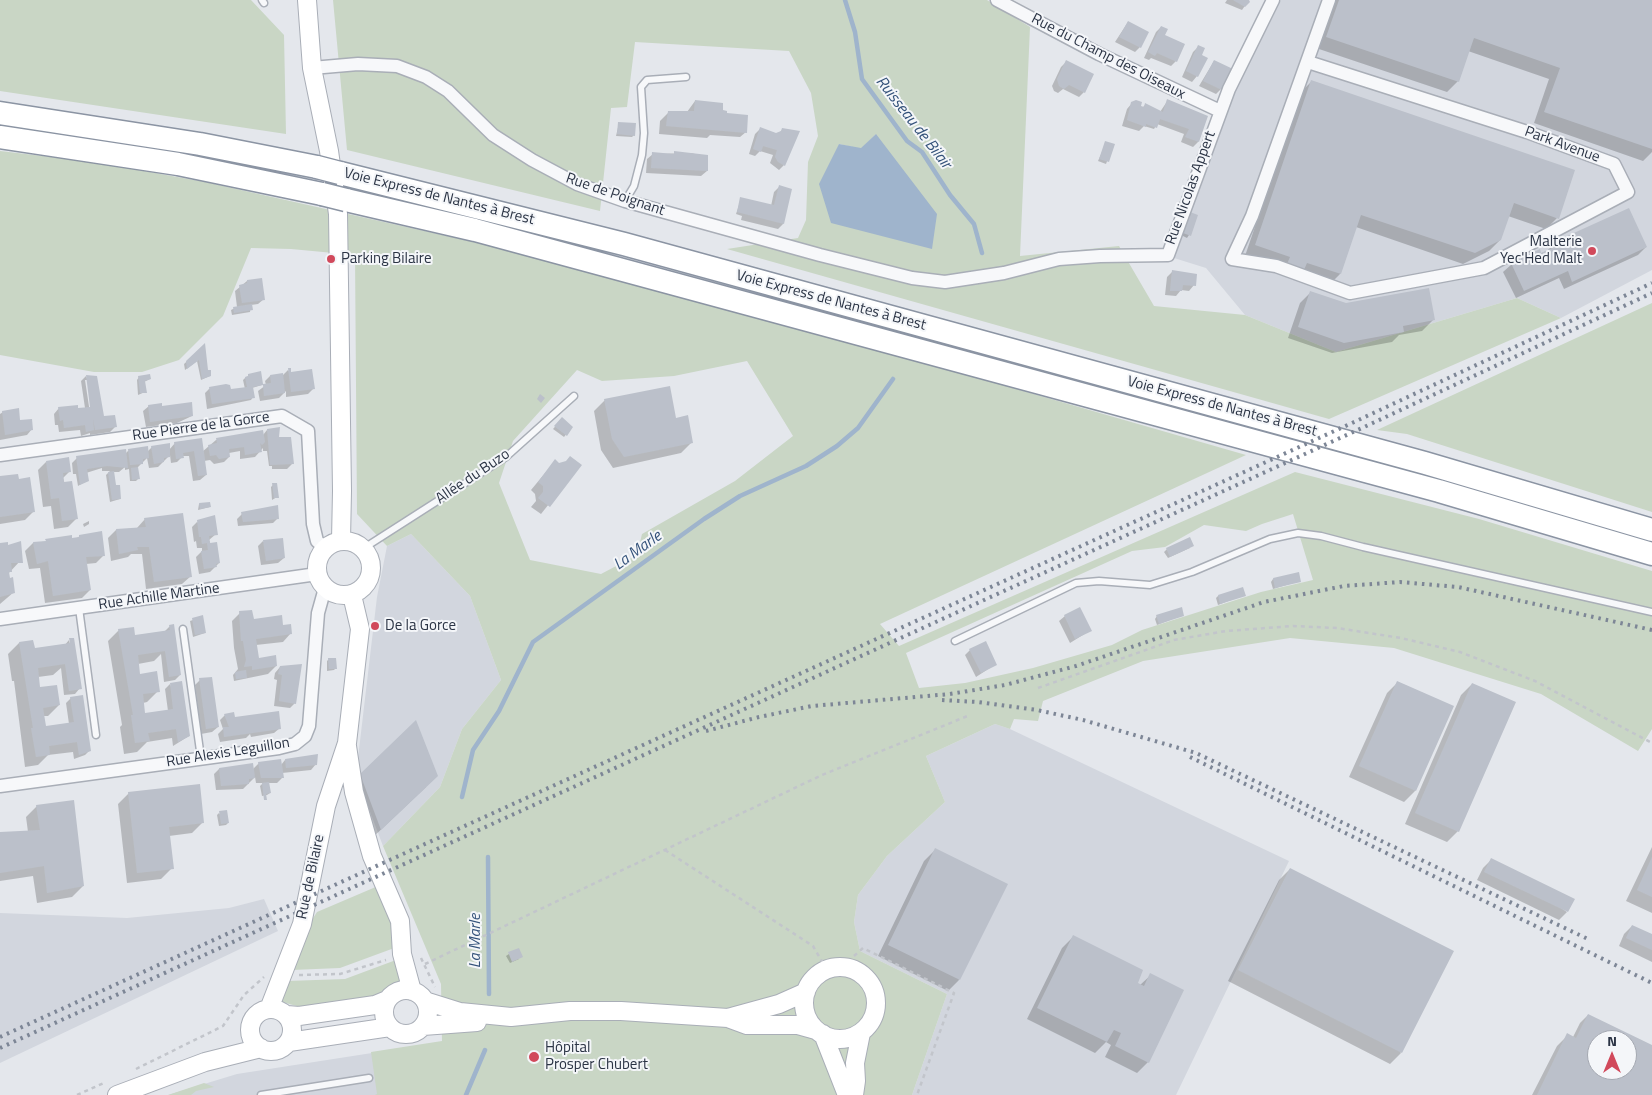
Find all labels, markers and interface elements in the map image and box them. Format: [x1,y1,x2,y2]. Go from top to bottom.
street label: Rue du Champ des Oiseaux [1028,10,1188,104]
water label: Ruisseau de Bilair [871,73,955,173]
street label: Park Avenue [1522,123,1602,167]
street label: Rue Nicolas Appert [1162,129,1220,247]
street label: Voie Express de Nantes à Brest [342,165,536,229]
street label: Rue de Poignant [563,170,667,220]
place label: Malterie Yec'Hed Malt [1500,233,1582,268]
marker: Malterie Yec'Hed Malt [1586,245,1598,257]
place label: Parking Bilaire [341,250,431,268]
marker: Parking Bilaire [325,253,337,265]
street label: Voie Express de Nantes à Brest [734,267,928,335]
street label: Voie Express de Nantes à Brest [1125,373,1319,441]
street label: Rue Pierre de la Gorce [131,408,271,446]
street label: Allée du Buzo [433,446,513,508]
water label: La Marle [610,527,666,575]
street label: Rue Achille Martine [97,580,221,614]
place label: De la Gorce [385,617,456,635]
marker: De la Gorce [369,620,381,632]
street label: Rue Alexis Leguillon [165,734,291,772]
street label: Rue de Bilaire [293,833,329,921]
water label: La Marle [466,914,486,968]
north arrow [1587,1030,1637,1080]
text: N [1607,1030,1617,1051]
place label: Hôpital Prosper Chubert [545,1039,648,1074]
marker: Hôpital Prosper Chubert [527,1050,541,1064]

